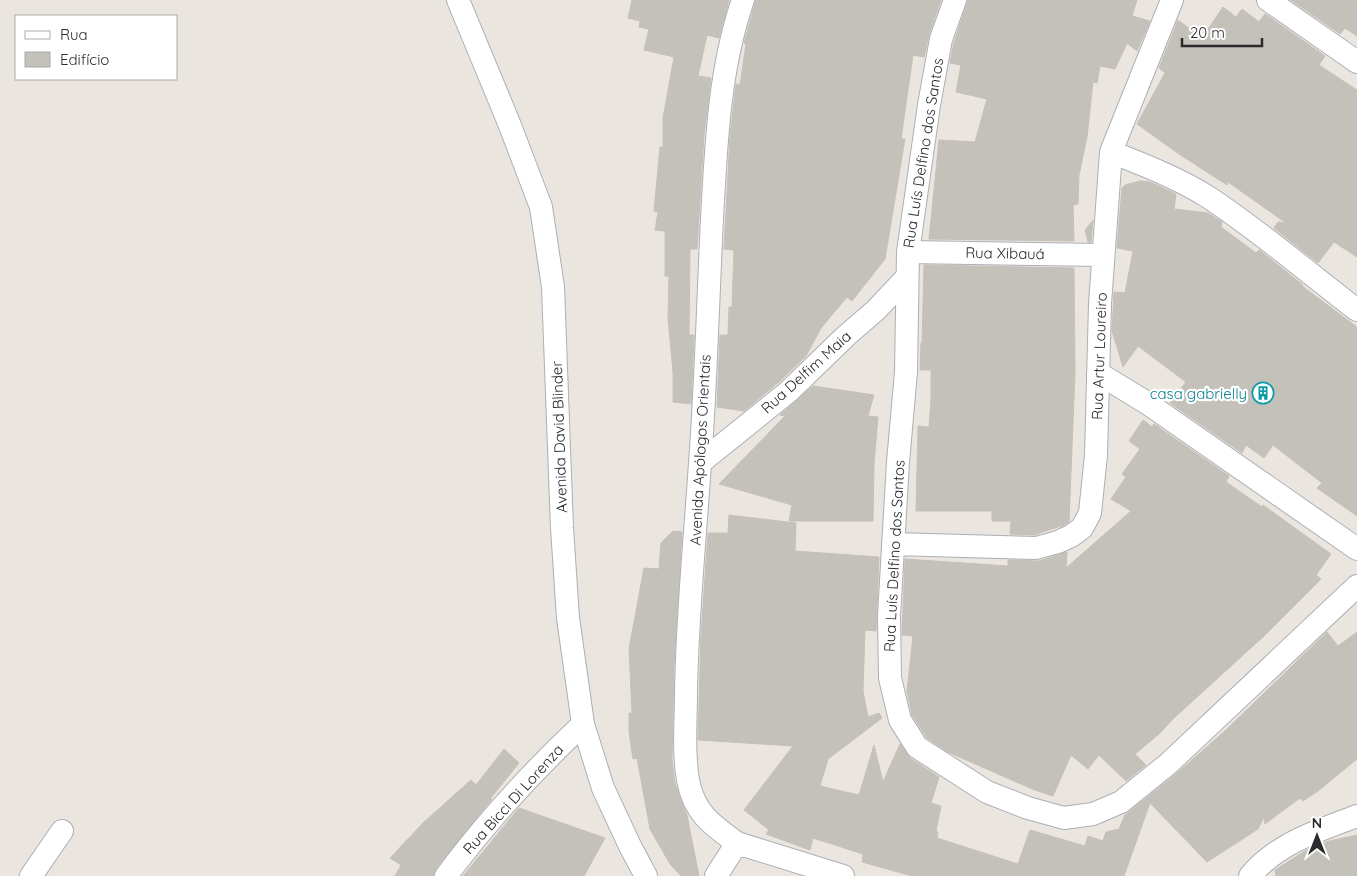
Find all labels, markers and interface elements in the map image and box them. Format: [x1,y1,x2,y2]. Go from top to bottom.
legend [15,15,178,80]
scale bar [1182,15,1262,47]
text: 20 m [1190,23,1225,42]
text: Rua [60,25,88,44]
text: Edifício [60,50,109,69]
street label: Rua Luís Delfino dos Santos [899,57,947,249]
street label: Rua Xibauá [965,243,1045,263]
street label: Rua Artur Loureiro [1087,292,1111,420]
street label: Rua Delfim Maia [757,327,855,417]
street label: Avenida Apólogos Orientais [686,354,714,546]
street label: Avenida David Blinder [547,360,571,513]
building icon: casa gabrielly [1251,381,1275,405]
place label: casa gabrielly [1150,384,1247,403]
street label: Rua Luís Delfino dos Santos [879,459,909,653]
street label: Rua Bicci Di Lorenza [459,740,567,858]
north arrow [1292,811,1342,861]
text: N [1312,814,1322,832]

